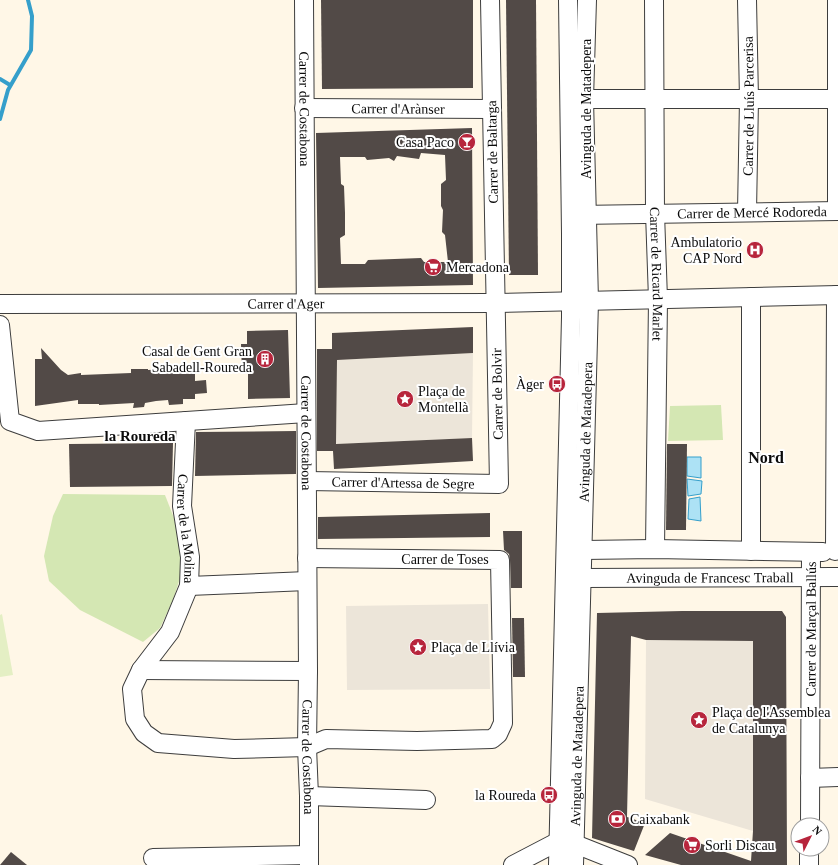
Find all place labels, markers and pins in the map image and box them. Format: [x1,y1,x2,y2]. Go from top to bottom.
bar icon: Casa Paco [457,132,477,152]
place label: Casa Paco [396,135,454,150]
place label: Ambulatorio CAP Nord [670,235,742,266]
hospital icon: Ambulatorio CAP Nord [745,240,765,260]
supermarket icon: Mercadona [423,257,443,277]
place label: Mercadona [446,260,510,275]
place label: Casal de Gent Gran Sabadell-Roureda [142,344,253,375]
building icon: Casal de Gent Gran Sabadell-Roureda [255,349,275,369]
bus stop icon: Àger [547,374,567,394]
place label: Àger [516,376,544,392]
place label: Plaça de Montellà [418,384,469,415]
place icon: Plaça de Montellà [395,389,415,409]
place icon: Plaça de Llívia [408,637,428,657]
place label: Plaça de Llívia [431,640,516,655]
place label: Plaça de l'Assemblea de Catalunya [712,705,831,736]
place icon: Plaça de l'Assemblea de Catalunya [689,710,709,730]
bus stop icon: la Roureda [539,785,559,805]
place label: la Roureda [475,788,537,803]
bank icon: Caixabank [607,809,627,829]
place label: Caixabank [630,812,690,827]
supermarket icon: Sorli Discau [682,835,702,855]
place label: Sorli Discau [705,838,775,853]

